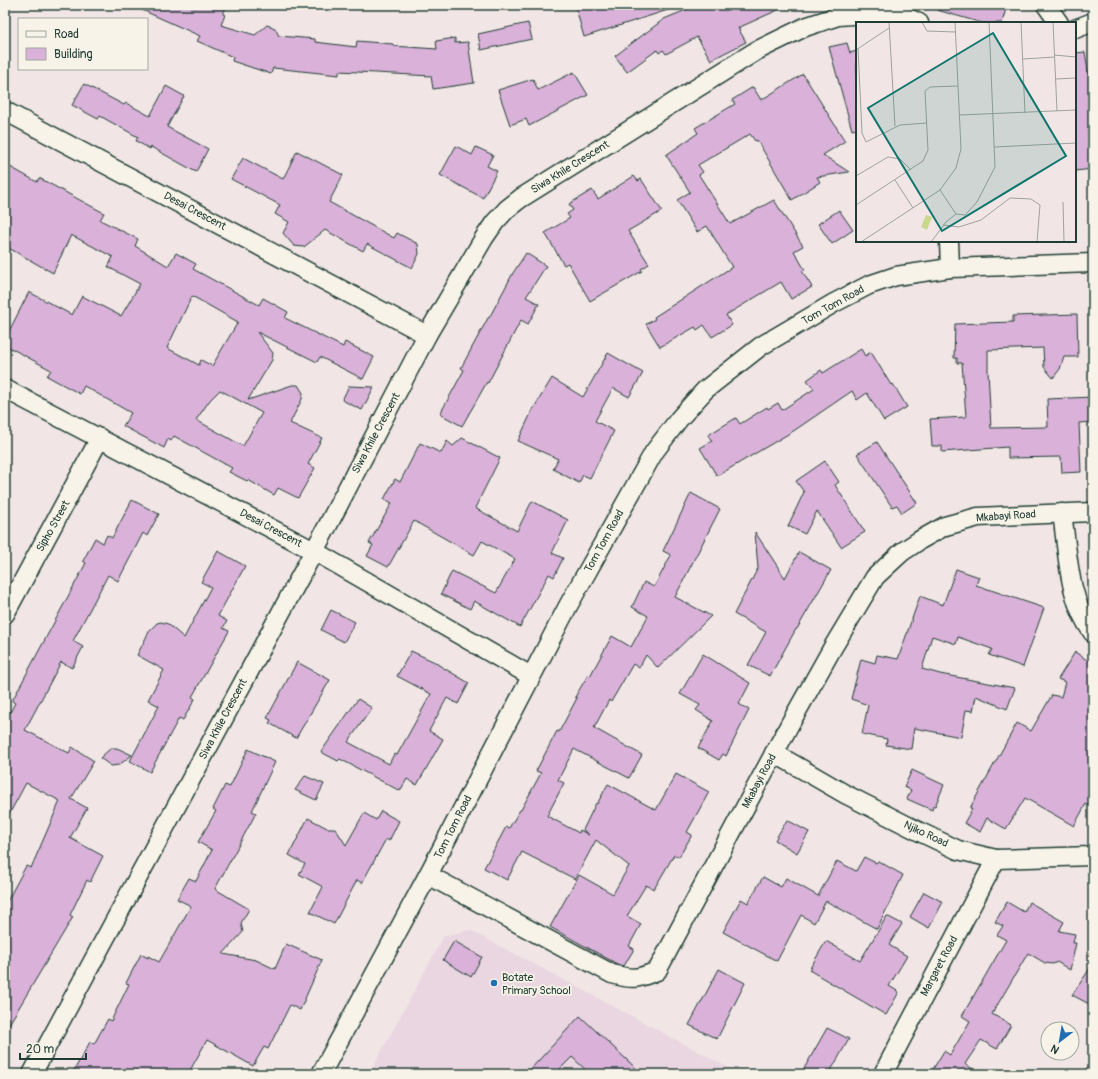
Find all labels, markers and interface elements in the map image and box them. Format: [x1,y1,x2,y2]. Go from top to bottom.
legend [18,18,148,70]
inset map [856,22,1076,242]
text: Road [54,27,79,42]
text: Building [54,47,93,62]
street label: Siwa Khile Crescent [528,137,612,196]
street label: Desai Crescent [162,189,229,233]
street label: Tom Tom Road [799,282,867,328]
street label: Siwa Khile Crescent [349,390,403,476]
street label: Sipho Street [34,497,73,554]
street label: Desai Crescent [238,506,305,550]
street label: Tom Tom Road [581,507,627,575]
street label: Mkabayi Road [976,507,1036,525]
street label: Siwa Khile Crescent [196,676,250,762]
street label: Mkabayi Road [739,751,779,811]
street label: Tom Tom Road [431,793,475,861]
street label: Njiko Road [902,818,950,850]
street label: Margaret Road [918,934,960,998]
place label: Botate Primary School [502,971,571,997]
marker: Botate Primary School [489,978,499,988]
north arrow [1040,1021,1080,1061]
scale bar [20,1035,86,1061]
text: N [1048,1041,1062,1057]
text: 20 m [26,1042,55,1057]

